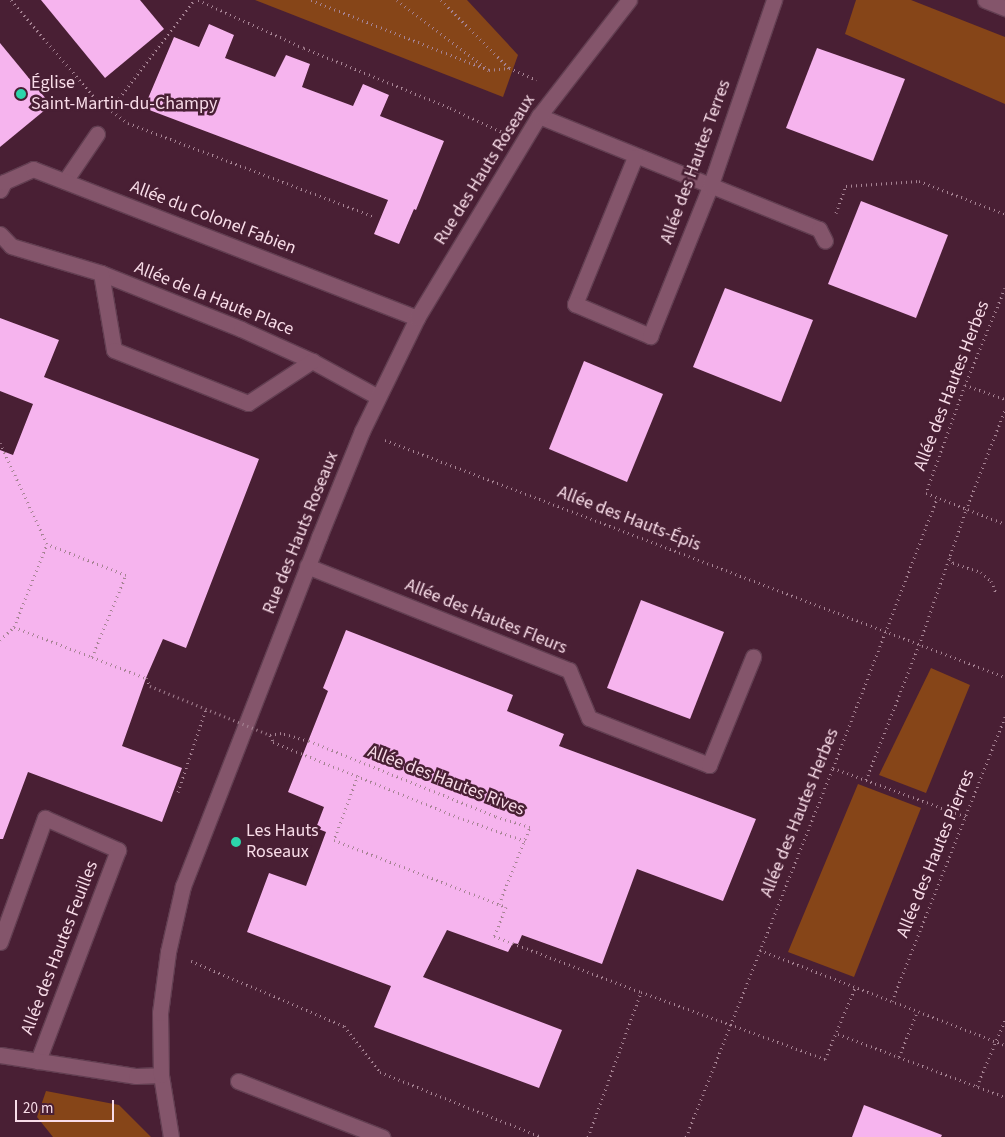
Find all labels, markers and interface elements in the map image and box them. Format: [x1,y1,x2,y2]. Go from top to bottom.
place label: Église Saint-Martin-du-Champy [31,73,217,116]
street label: Allée des Hautes Terres [656,77,736,247]
marker: Église Saint-Martin-du-Champy [15,88,27,100]
street label: Rue des Hauts Roseaux [430,91,540,249]
street label: Allée du Colonel Fabien [127,176,299,260]
street label: Allée de la Haute Place [131,257,297,341]
street label: Allée des Hautes Herbes [910,298,994,474]
street label: Rue des Hauts Roseaux [259,449,343,617]
street label: Allée des Hauts-Épis [554,482,704,556]
street label: Allée des Hautes Fleurs [402,575,570,659]
street label: Allée des Hautes Herbes [756,725,844,901]
street label: Allée des Hautes Rives [364,741,528,821]
street label: Allée des Hautes Pierres [892,767,980,941]
place label: Les Hauts Roseaux [246,821,319,864]
marker: Les Hauts Roseaux [230,836,242,848]
street label: Allée des Hautes Feuilles [17,858,103,1038]
scale bar [18,1090,116,1122]
text: 20 m [23,1098,53,1119]

